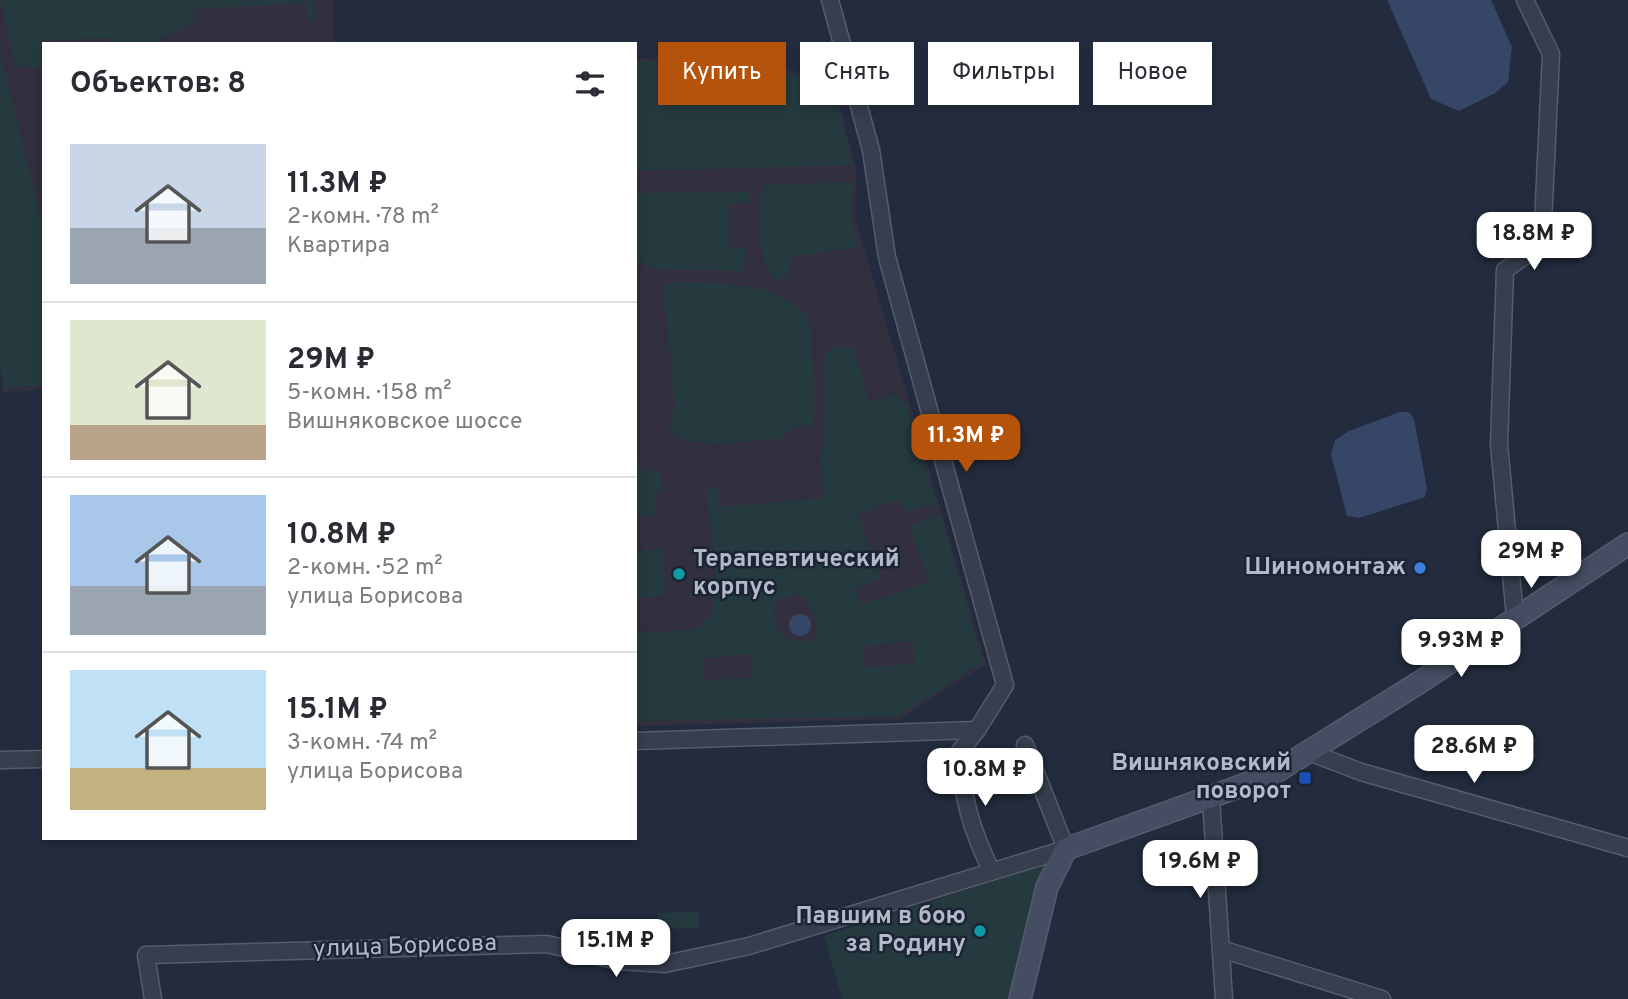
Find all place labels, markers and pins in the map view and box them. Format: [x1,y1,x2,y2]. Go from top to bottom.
pin: 18.8M ₽ [1469,212,1599,272]
pin: 11.3M ₽ [901,414,1031,474]
pin: 29M ₽ [1482,530,1580,590]
place label: Терапевтический корпус [693,545,900,603]
place label: Шиномонтаж [1244,553,1406,583]
marker: Шиномонтаж [1412,560,1428,576]
marker: Терапевтический корпус [671,566,687,582]
pin: 9.93M ₽ [1396,620,1526,679]
pin: 28.6M ₽ [1409,726,1539,785]
pin: 10.8M ₽ [920,748,1050,808]
place label: Вишняковский поворот [1112,749,1291,807]
marker: Вишняковский поворот [1297,770,1313,786]
pin: 19.6M ₽ [1135,841,1265,900]
place label: Павшим в бою за Родину [795,902,966,960]
pin: 15.1M ₽ [551,920,681,979]
marker: Павшим в бою за Родину [972,923,988,939]

